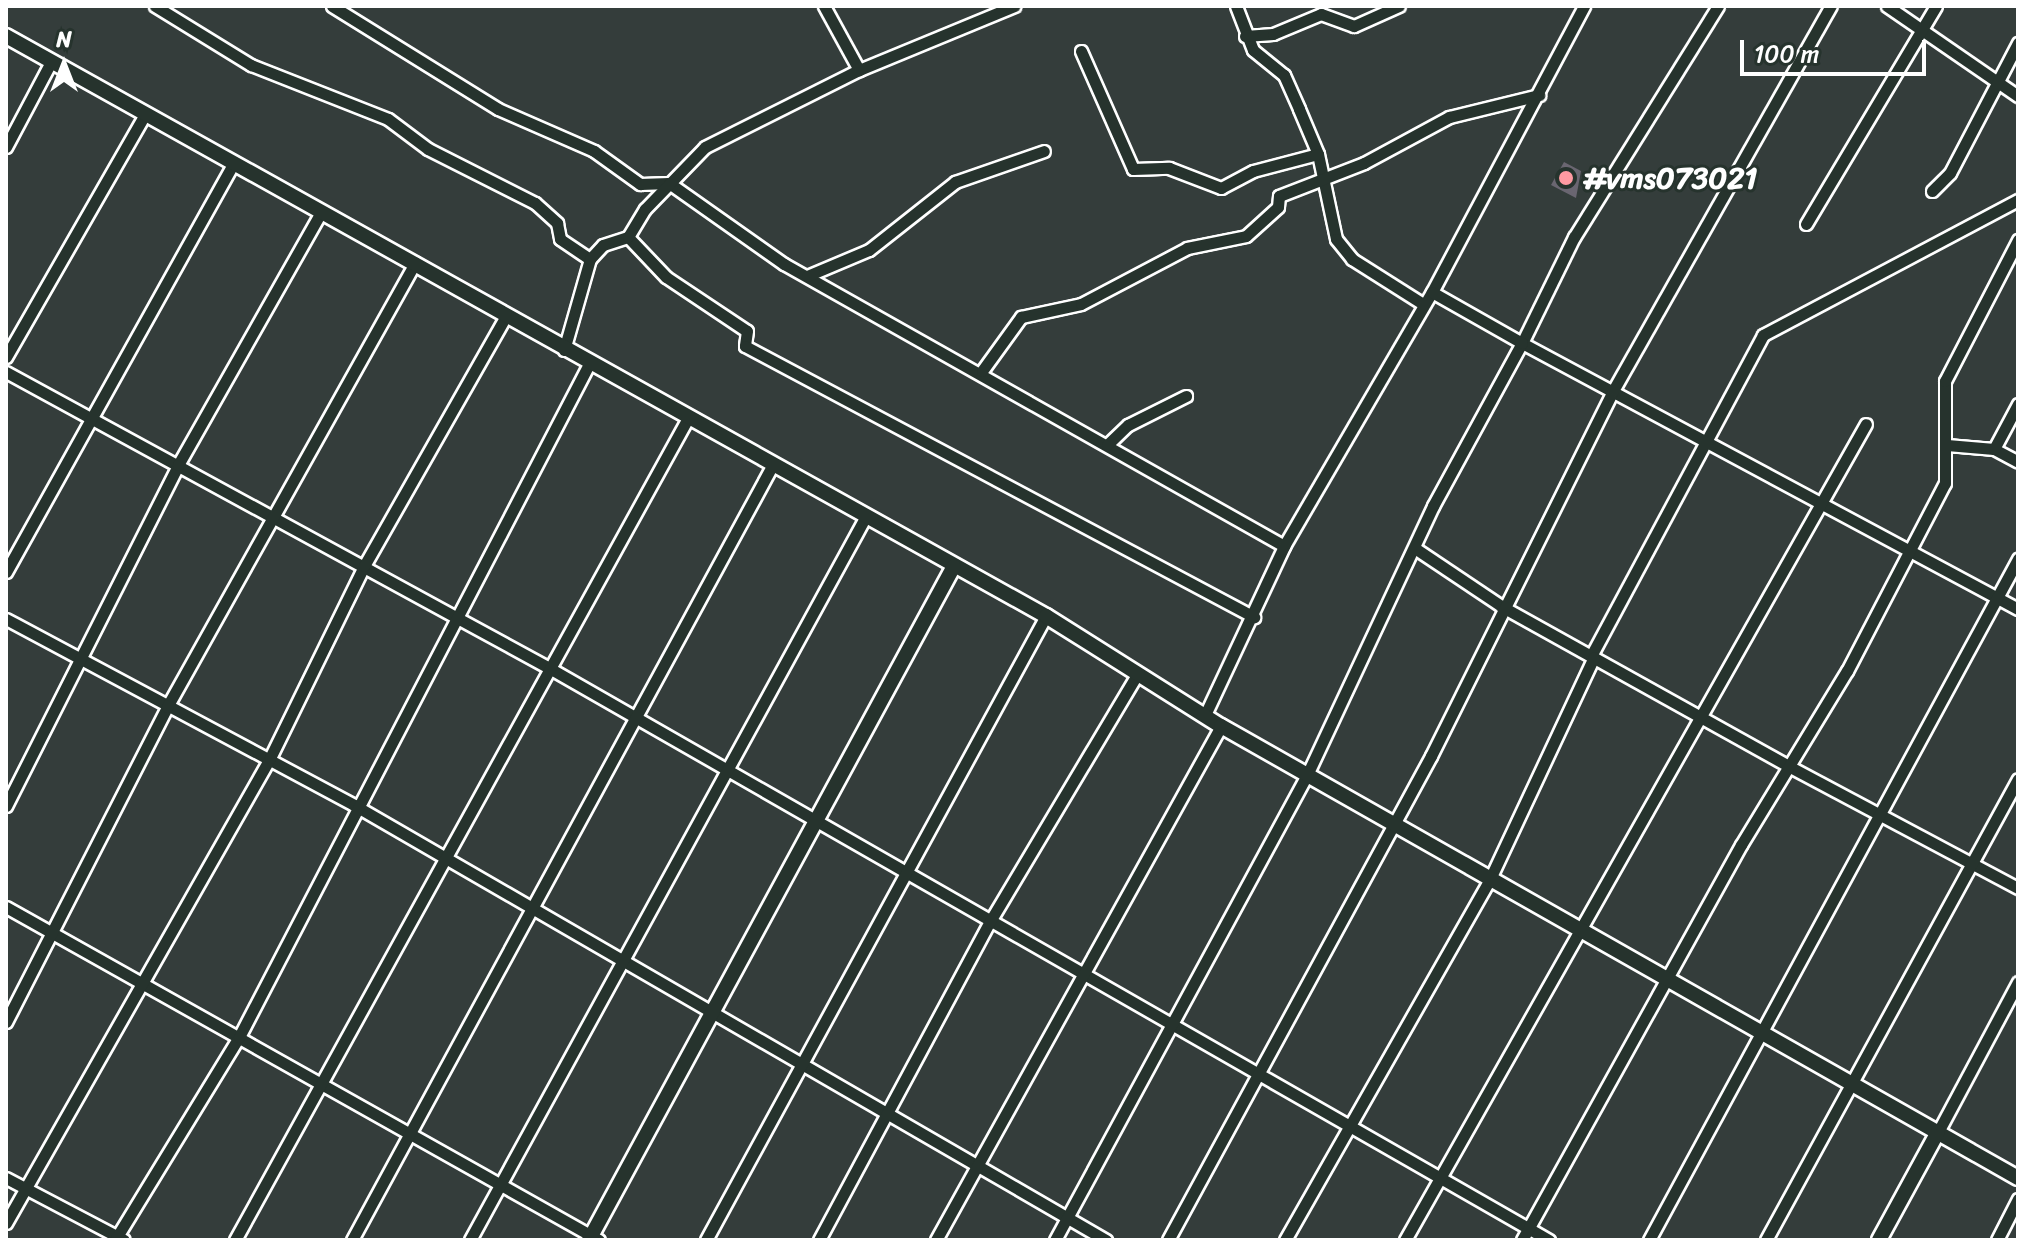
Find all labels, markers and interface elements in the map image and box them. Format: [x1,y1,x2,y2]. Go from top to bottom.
text: N [56,20,72,59]
north arrow [24,24,104,104]
scale bar [1744,24,1930,74]
text: 100 m [1754,33,1819,75]
place label: #vms073021 [1582,160,1757,196]
marker: #vms073021 [1557,169,1575,187]

